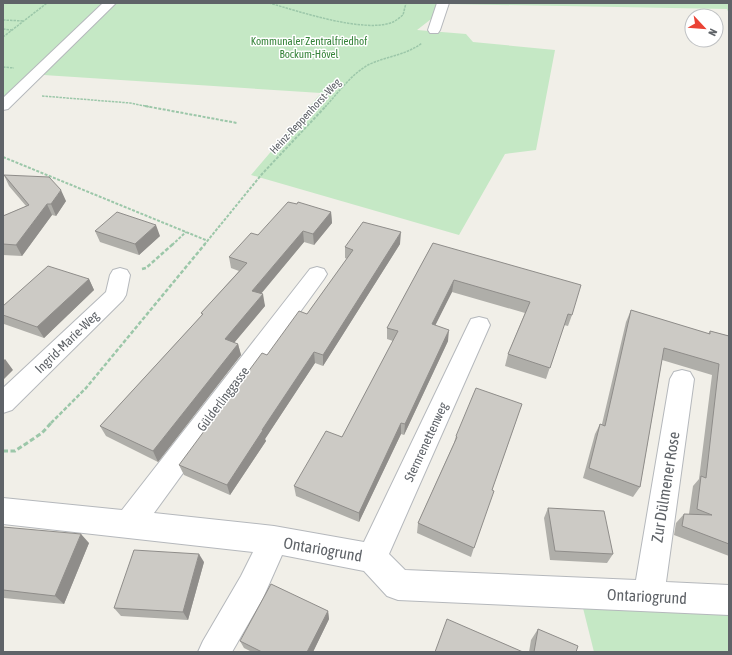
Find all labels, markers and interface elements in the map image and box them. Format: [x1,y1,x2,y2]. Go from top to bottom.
north arrow [684,8,724,48]
text: N [706,27,720,38]
park label: Kommunaler Zentralfriedhof Bockum-Hövel [251,35,367,60]
street label: Heinz-Reppenhorst-Weg [267,76,343,156]
street label: Ingrid-Marie-Weg [32,308,102,376]
street label: Gülderlinggasse [194,364,252,434]
street label: Sternrenettenweg [401,400,451,484]
street label: Zur Dülmener Rose [647,430,683,544]
street label: Ontariogrund [282,533,364,566]
street label: Ontariogrund [607,585,687,608]

